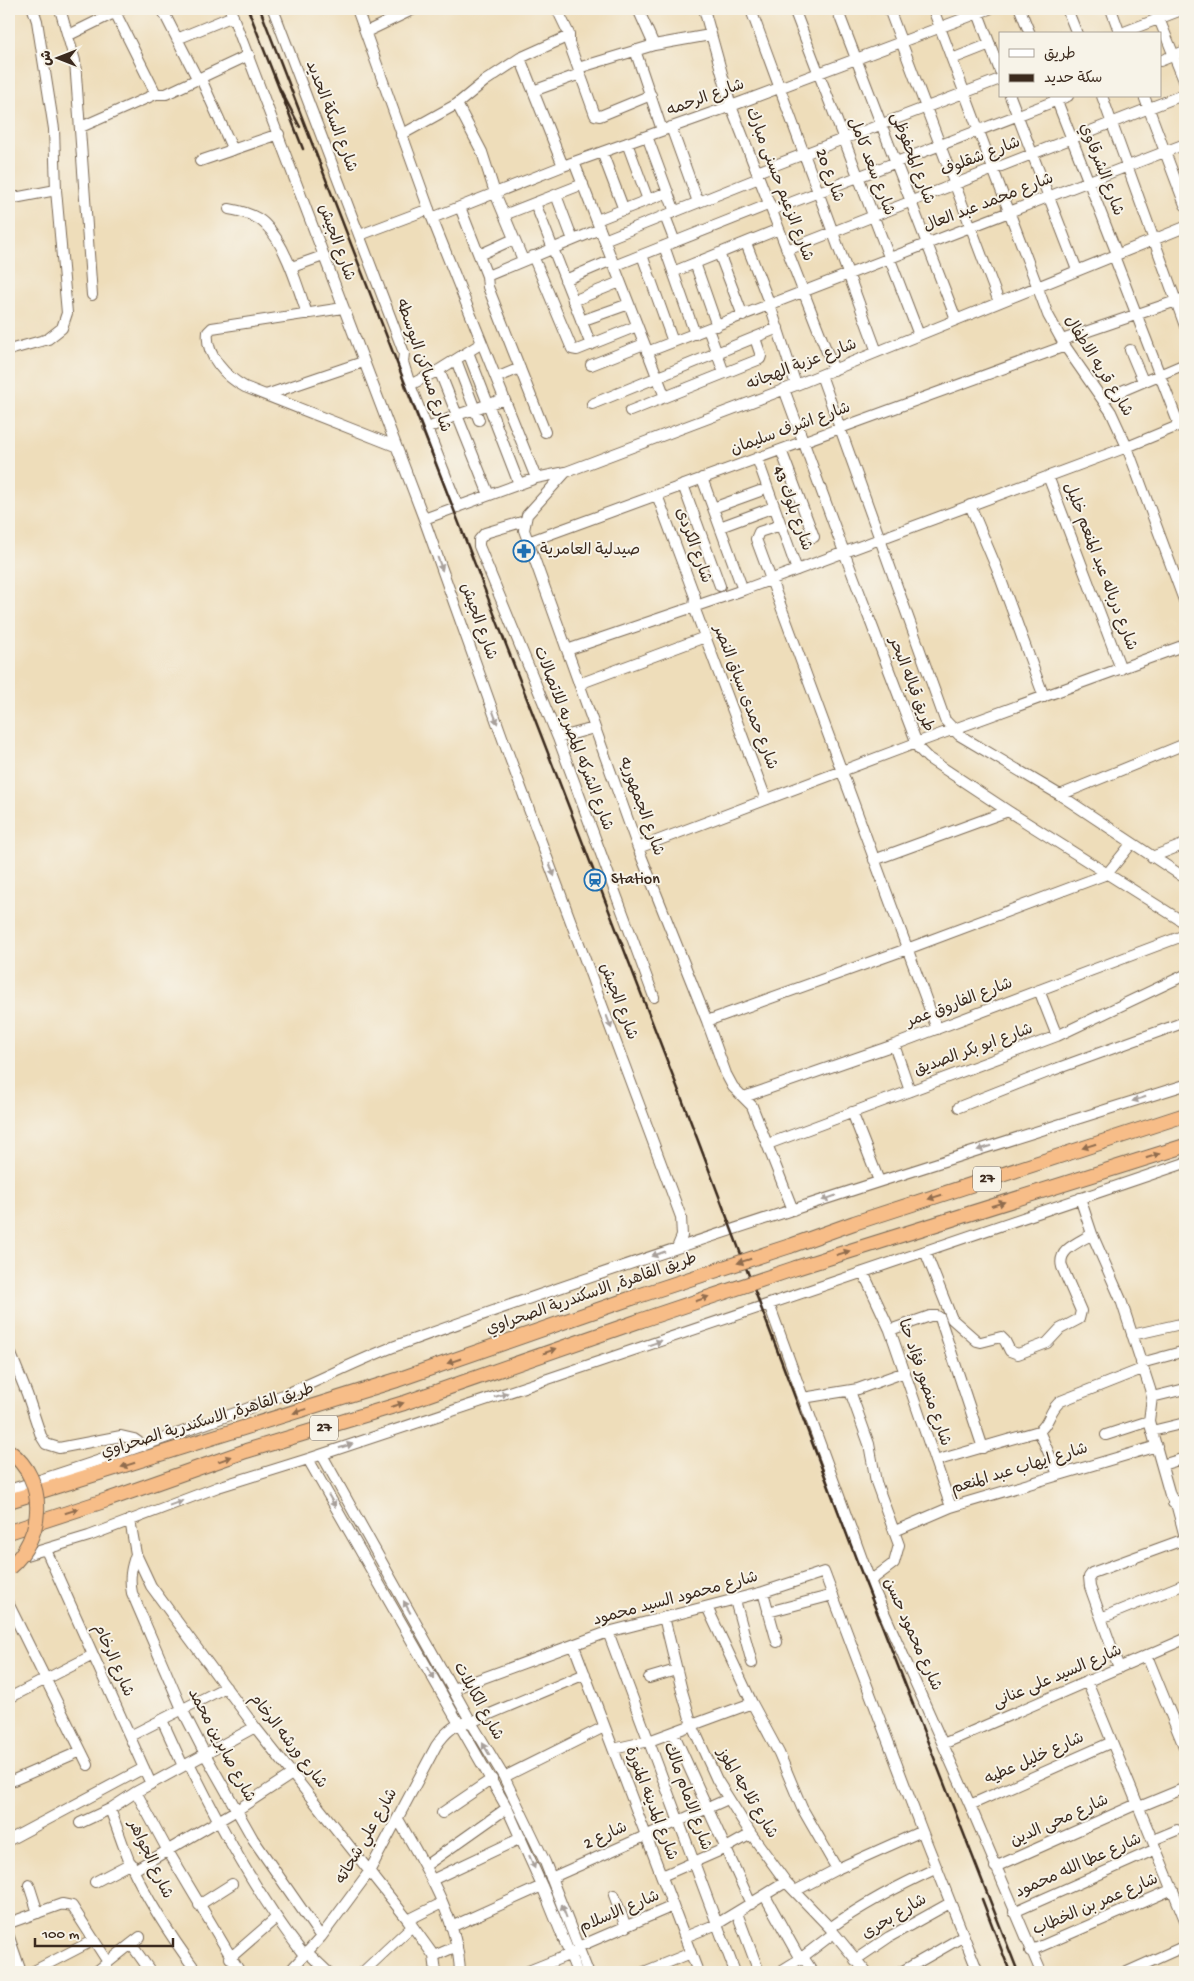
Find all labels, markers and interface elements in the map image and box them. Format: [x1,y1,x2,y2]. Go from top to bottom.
north arrow [32,32,82,82]
legend [999,32,1162,98]
text: طريق [1044,46,1076,64]
text: ش [39,50,56,66]
street label: شارع السكة الحديد [300,58,361,175]
text: سكة حديد [1044,70,1102,88]
street label: شارع الرحمه [664,76,748,122]
street label: شارع الزعيم حسنى مبارك [740,105,816,265]
street label: شارع المحفوظى [885,110,937,208]
street label: شارع سعد كامل [843,115,897,219]
street label: شارع الشرقاوي [1074,121,1126,219]
street label: شارع شقلوف [938,134,1024,182]
street label: شارع 20 [810,147,846,205]
street label: شارع محمد عبد العال [921,170,1057,238]
street label: شارع الجيش [312,202,358,284]
street label: شارع مساكن البوسطه [390,297,454,435]
street label: شارع قريه الاطفال [1058,312,1137,421]
street label: شارع عزبة الهجانه [744,335,860,396]
street label: شارع اشرف سليمان [728,400,854,460]
street label: شارع بلوك 43 [767,464,815,554]
street label: شارع درباله عبد المنعم خليل [1058,480,1140,654]
street label: شارع الكردى [670,506,714,586]
pharmacy icon: صيدلية العامرية [512,539,536,563]
place label: صيدلية العامرية [540,541,640,561]
one-way arrow [437,557,444,572]
street label: شارع الجيش [454,581,500,663]
street label: شارع حمدى سباق النصر [707,621,780,773]
street label: طريق قباله البحر [883,633,937,735]
street label: شارع الشركه المصريه للاتصالات [528,644,616,834]
one-way arrow [492,710,499,725]
street label: شارع الجمهوريه [613,755,667,859]
one-way arrow [548,863,556,878]
station icon: Station [583,868,607,892]
place label: Station [611,871,660,890]
street label: شارع الجيش [594,961,640,1043]
street label: شارع الفاروق عمر [902,975,1016,1034]
one-way arrow [605,1015,613,1030]
street label: شارع ابو بكر الصديق [912,1021,1036,1081]
one-way arrow [1131,1096,1146,1104]
one-way arrow [1081,1143,1096,1151]
one-way arrow [976,1145,991,1152]
one-way arrow [1146,1151,1161,1159]
road number: 27 [973,1166,1001,1192]
one-way arrow [927,1193,942,1201]
one-way arrow [821,1194,836,1202]
one-way arrow [991,1200,1006,1208]
street label: طريق القاهرة, الاسكندرية الصحراوي [484,1249,700,1340]
one-way arrow [836,1249,851,1257]
one-way arrow [650,1250,665,1258]
one-way arrow [736,1257,751,1265]
one-way arrow [694,1295,709,1303]
street label: شارع منصور فؤاد حنا [892,1317,954,1449]
one-way arrow [647,1339,662,1346]
one-way arrow [543,1347,558,1355]
one-way arrow [446,1357,461,1365]
street label: طريق القاهرة, الاسكندرية الصحراوي [99,1380,317,1463]
one-way arrow [493,1391,508,1398]
one-way arrow [390,1401,405,1409]
one-way arrow [292,1408,307,1416]
road number: 27 [310,1416,338,1440]
street label: شارع ايهاب عبد المنعم [949,1440,1091,1500]
one-way arrow [339,1442,354,1450]
one-way arrow [218,1455,233,1462]
one-way arrow [120,1462,135,1469]
one-way arrow [328,1495,337,1508]
one-way arrow [168,1498,183,1506]
one-way arrow [64,1507,79,1515]
street label: شارع محمود السيد محمود [591,1569,761,1631]
street label: شارع محمود حسن [878,1576,944,1694]
one-way arrow [402,1600,411,1613]
street label: شارع الرخام [88,1622,136,1700]
street label: شارع السيد على عنانى [990,1642,1126,1714]
street label: شارع الكابلات [448,1660,506,1744]
one-way arrow [427,1665,435,1680]
street label: شارع صابرين محمد [182,1686,258,1806]
street label: شارع ورشه الرخام [244,1691,330,1793]
street label: شارع خليل عطيه [982,1730,1088,1790]
street label: شارع الامام مالك [658,1740,714,1854]
one-way arrow [482,1741,490,1756]
street label: شارع المدينه المنورة [620,1744,680,1864]
street label: شارع ثلاجه الموز [710,1744,780,1843]
street label: شارع علي شحاته [333,1786,405,1889]
street label: شارع محى الدين [1008,1792,1112,1852]
street label: شارع الجواهر [122,1816,175,1902]
street label: شارع 2 [581,1819,631,1855]
street label: شارع عطا الله محمود [1013,1831,1145,1903]
one-way arrow [528,1855,536,1869]
street label: شارع عمر بن الخطاب [1030,1871,1162,1941]
street label: شارع الاسلام [577,1888,663,1938]
street label: شارع بحرى [859,1891,931,1945]
one-way arrow [560,1903,567,1918]
scale bar [35,1916,172,1948]
text: 100 m [41,1926,80,1944]

